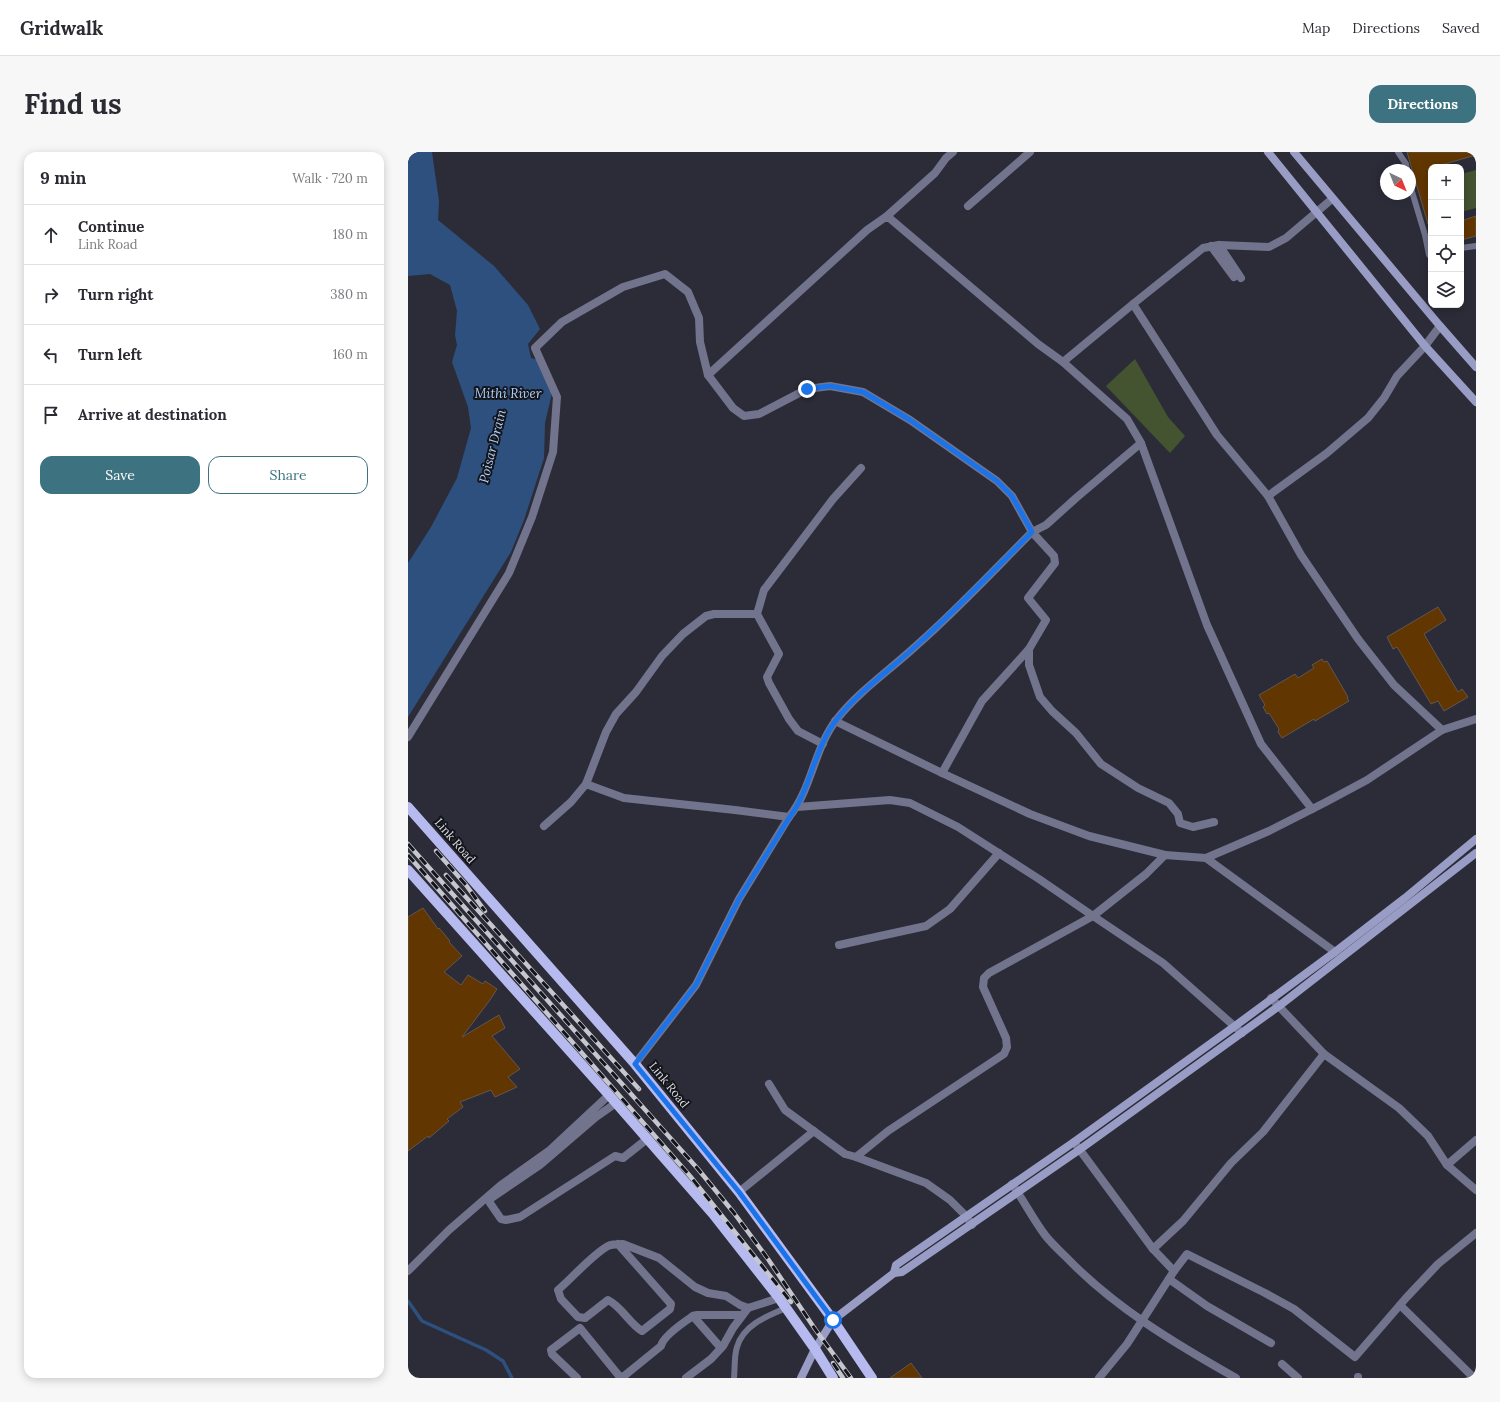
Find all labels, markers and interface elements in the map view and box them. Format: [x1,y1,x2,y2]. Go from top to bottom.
text: Gridwalk [20,16,103,40]
text: Map [1302,19,1330,37]
text: Directions [1352,19,1420,37]
text: Saved [1442,19,1480,37]
button: Directions [1369,85,1476,123]
text: Find us [24,86,122,122]
north arrow [1380,164,1416,200]
map controls [1428,164,1464,308]
button: + [1428,164,1464,200]
text: 9 min [40,167,86,189]
text: Walk · 720 m [292,170,368,187]
button: − [1428,200,1464,236]
text: Continue [78,217,144,236]
icon: ahead [40,224,62,246]
text: 180 m [333,226,368,243]
text: Link Road [78,236,138,253]
button: locate [1428,236,1464,272]
button: layers [1428,272,1464,308]
icon: right [40,284,62,306]
text: Turn right [78,285,154,304]
text: 380 m [330,286,368,303]
icon: left [40,344,62,366]
text: Turn left [78,345,142,364]
text: 160 m [333,346,368,363]
route end [798,380,816,398]
water label: Mithi River [474,385,542,402]
icon: arrive [40,404,62,426]
text: Arrive at destination [78,405,227,424]
water label: Poisar Drain [475,408,510,485]
button: Save [40,456,200,494]
button: Share [208,456,368,494]
street label: Link Road [432,815,479,866]
street label: Link Road [646,1059,693,1111]
route start [824,1311,842,1329]

